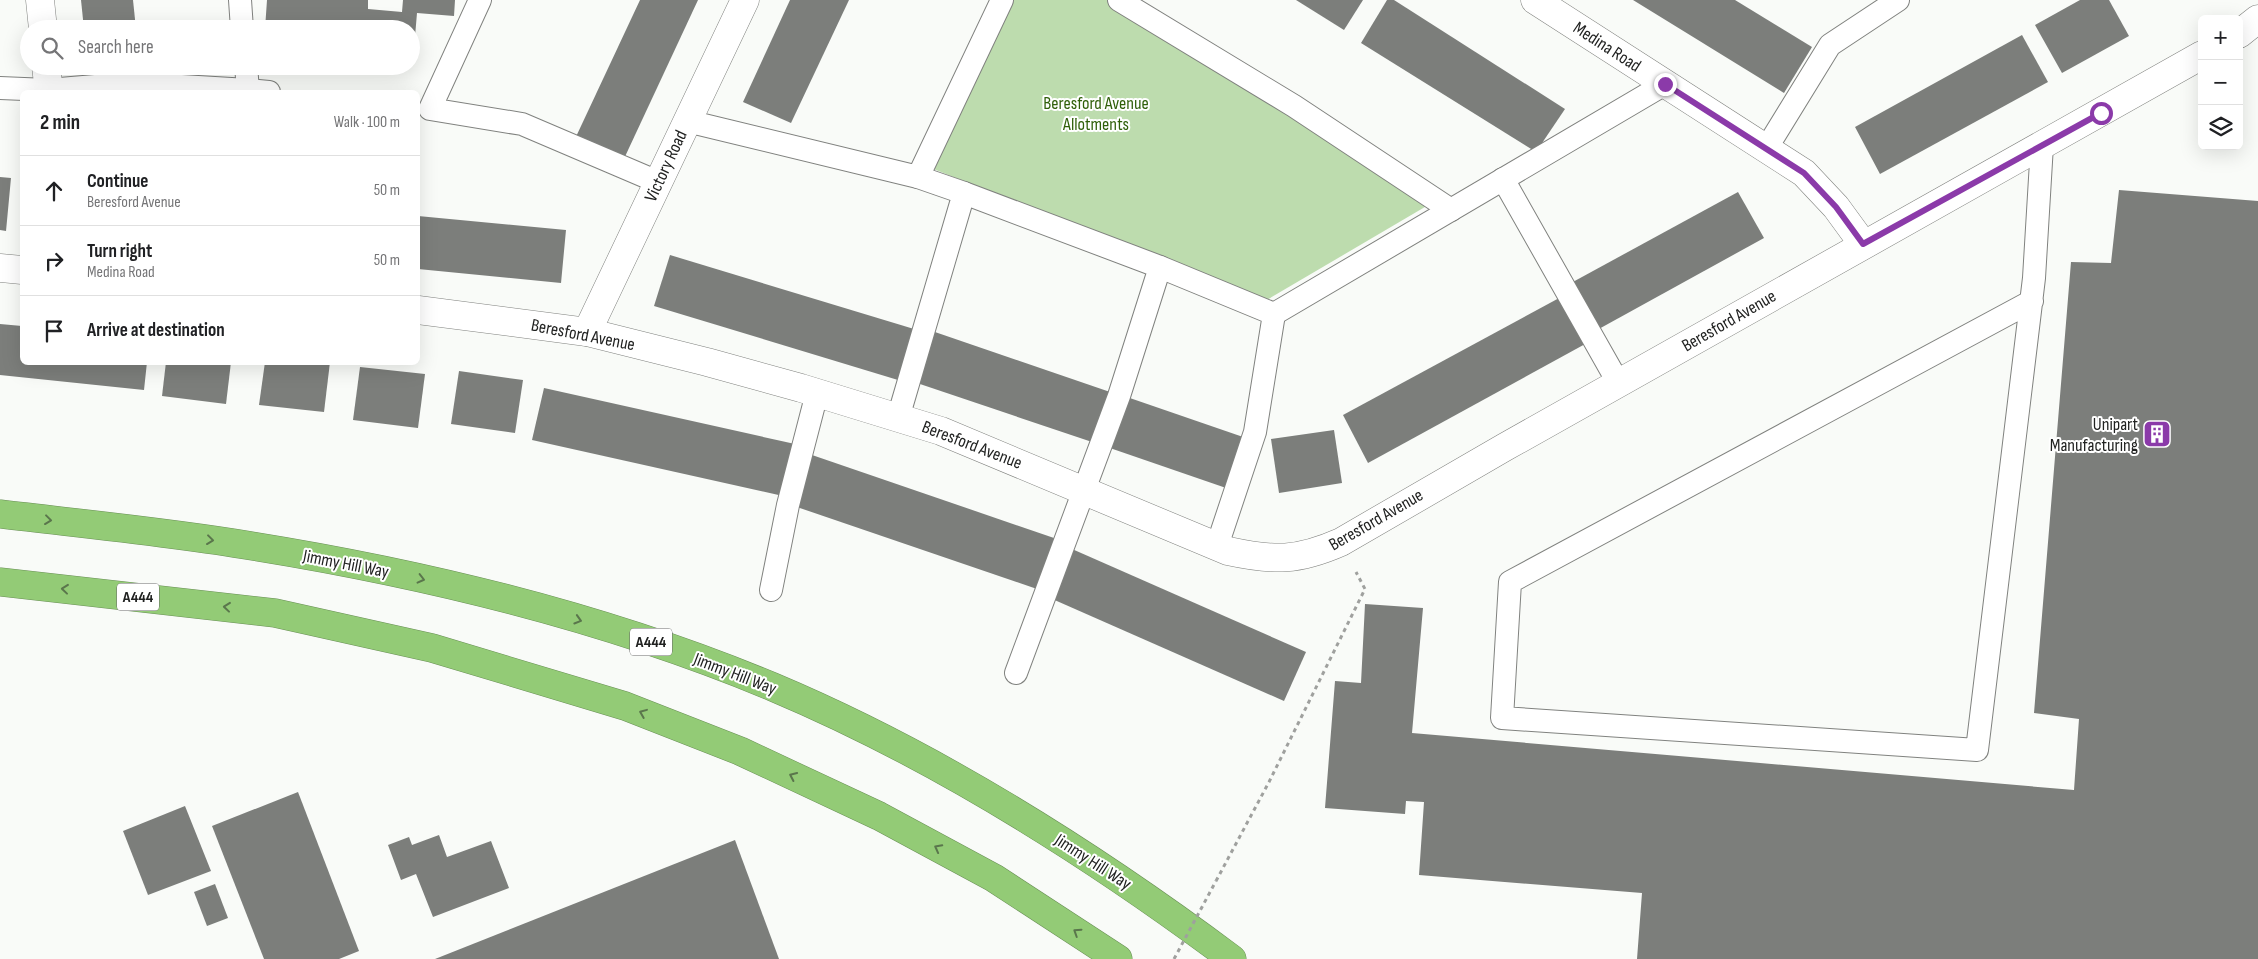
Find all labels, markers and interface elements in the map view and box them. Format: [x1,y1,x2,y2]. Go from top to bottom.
map controls [2198,15,2243,150]
button: + [2198,15,2243,60]
street label: Medina Road [1569,17,1645,77]
search box [20,20,420,75]
icon: search [38,34,66,62]
text: Search here [78,36,154,59]
button: − [2198,60,2243,105]
route end [1654,73,1677,96]
park label: Beresford Avenue Allotments [1043,93,1149,135]
route start [2090,102,2113,125]
button: layers [2198,105,2243,150]
text: 2 min [40,110,80,135]
text: Walk · 100 m [334,113,400,132]
street label: Victory Road [640,127,692,205]
text: Continue [87,170,148,193]
icon: ahead [40,177,68,205]
text: 50 m [374,181,400,200]
text: Beresford Avenue [87,193,181,212]
text: Turn right [87,240,152,263]
icon: right [40,247,68,275]
text: 50 m [374,251,400,270]
text: Medina Road [87,263,155,282]
street label: Beresford Avenue [1678,286,1780,356]
street label: Beresford Avenue [529,315,637,355]
icon: arrive [40,317,68,345]
text: Arrive at destination [87,319,225,342]
place label: Unipart Manufacturing [2050,414,2139,456]
street label: Beresford Avenue [919,416,1025,474]
building icon: Unipart Manufacturing [2142,419,2172,449]
street label: Beresford Avenue [1325,485,1427,555]
one-way arrow [45,514,53,525]
one-way arrow [206,534,214,545]
street label: Jimmy Hill Way [300,545,391,583]
one-way arrow [417,573,425,584]
one-way arrow [61,584,69,595]
road number: A444 [117,584,159,610]
one-way arrow [223,602,231,613]
one-way arrow [574,614,582,624]
road number: A444 [630,628,672,656]
street label: Jimmy Hill Way [690,648,779,699]
one-way arrow [639,709,648,719]
one-way arrow [789,771,798,782]
street label: Jimmy Hill Way [1050,829,1135,895]
one-way arrow [935,844,944,854]
one-way arrow [1073,929,1082,939]

